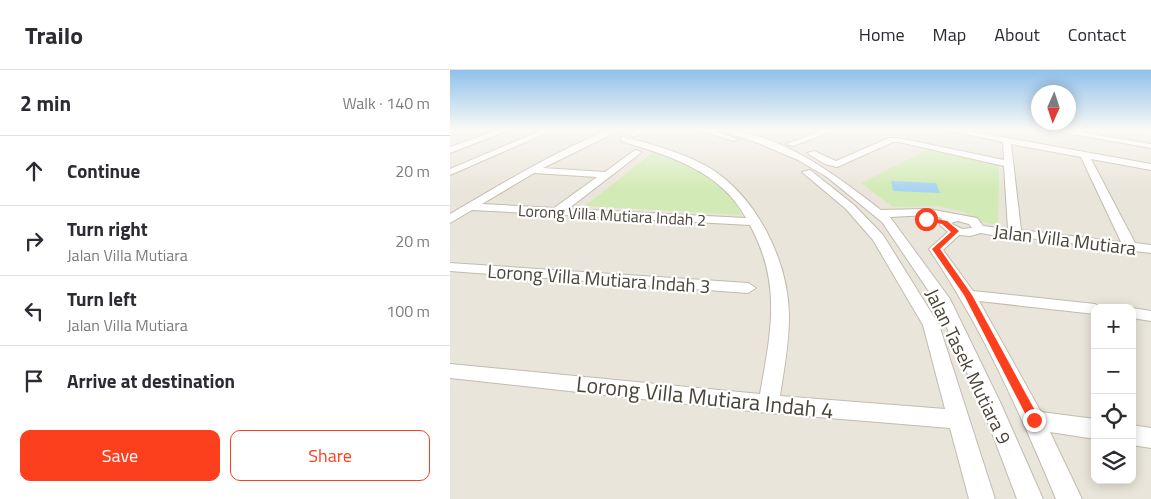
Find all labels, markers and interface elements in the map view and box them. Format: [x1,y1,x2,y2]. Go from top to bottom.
text: Trailo [25,17,83,53]
text: Home [859,21,905,48]
text: Map [933,21,966,48]
text: About [994,21,1040,48]
text: Contact [1068,21,1126,48]
north arrow [1031,85,1076,130]
text: 2 min [20,87,71,119]
text: Walk · 140 m [342,91,430,115]
text: Continue [67,156,140,185]
icon: ahead [20,157,48,185]
text: 20 m [395,159,430,183]
street label: Lorong Villa Mutiara Indah 2 [517,198,707,232]
route start [915,208,938,231]
text: Turn right [67,214,148,243]
street label: Jalan Villa Mutiara [992,216,1138,262]
icon: right [20,227,48,255]
text: 20 m [395,229,430,253]
text: Jalan Villa Mutiara [67,243,188,267]
street label: Lorong Villa Mutiara Indah 3 [487,256,711,300]
street label: Jalan Tasek Mutiara 9 [919,283,1019,449]
text: Turn left [67,284,137,313]
icon: left [20,297,48,325]
text: 100 m [386,299,430,323]
map controls [1091,304,1136,484]
button: + [1091,304,1136,349]
text: Jalan Villa Mutiara [67,313,188,337]
button: − [1091,349,1136,394]
text: Arrive at destination [67,366,235,395]
icon: arrive [20,367,48,395]
street label: Lorong Villa Mutiara Indah 4 [575,367,835,427]
button: locate [1091,394,1136,439]
route end [1023,409,1046,432]
button: Save [20,430,220,481]
button: Share [230,430,430,481]
button: layers [1091,439,1136,484]

